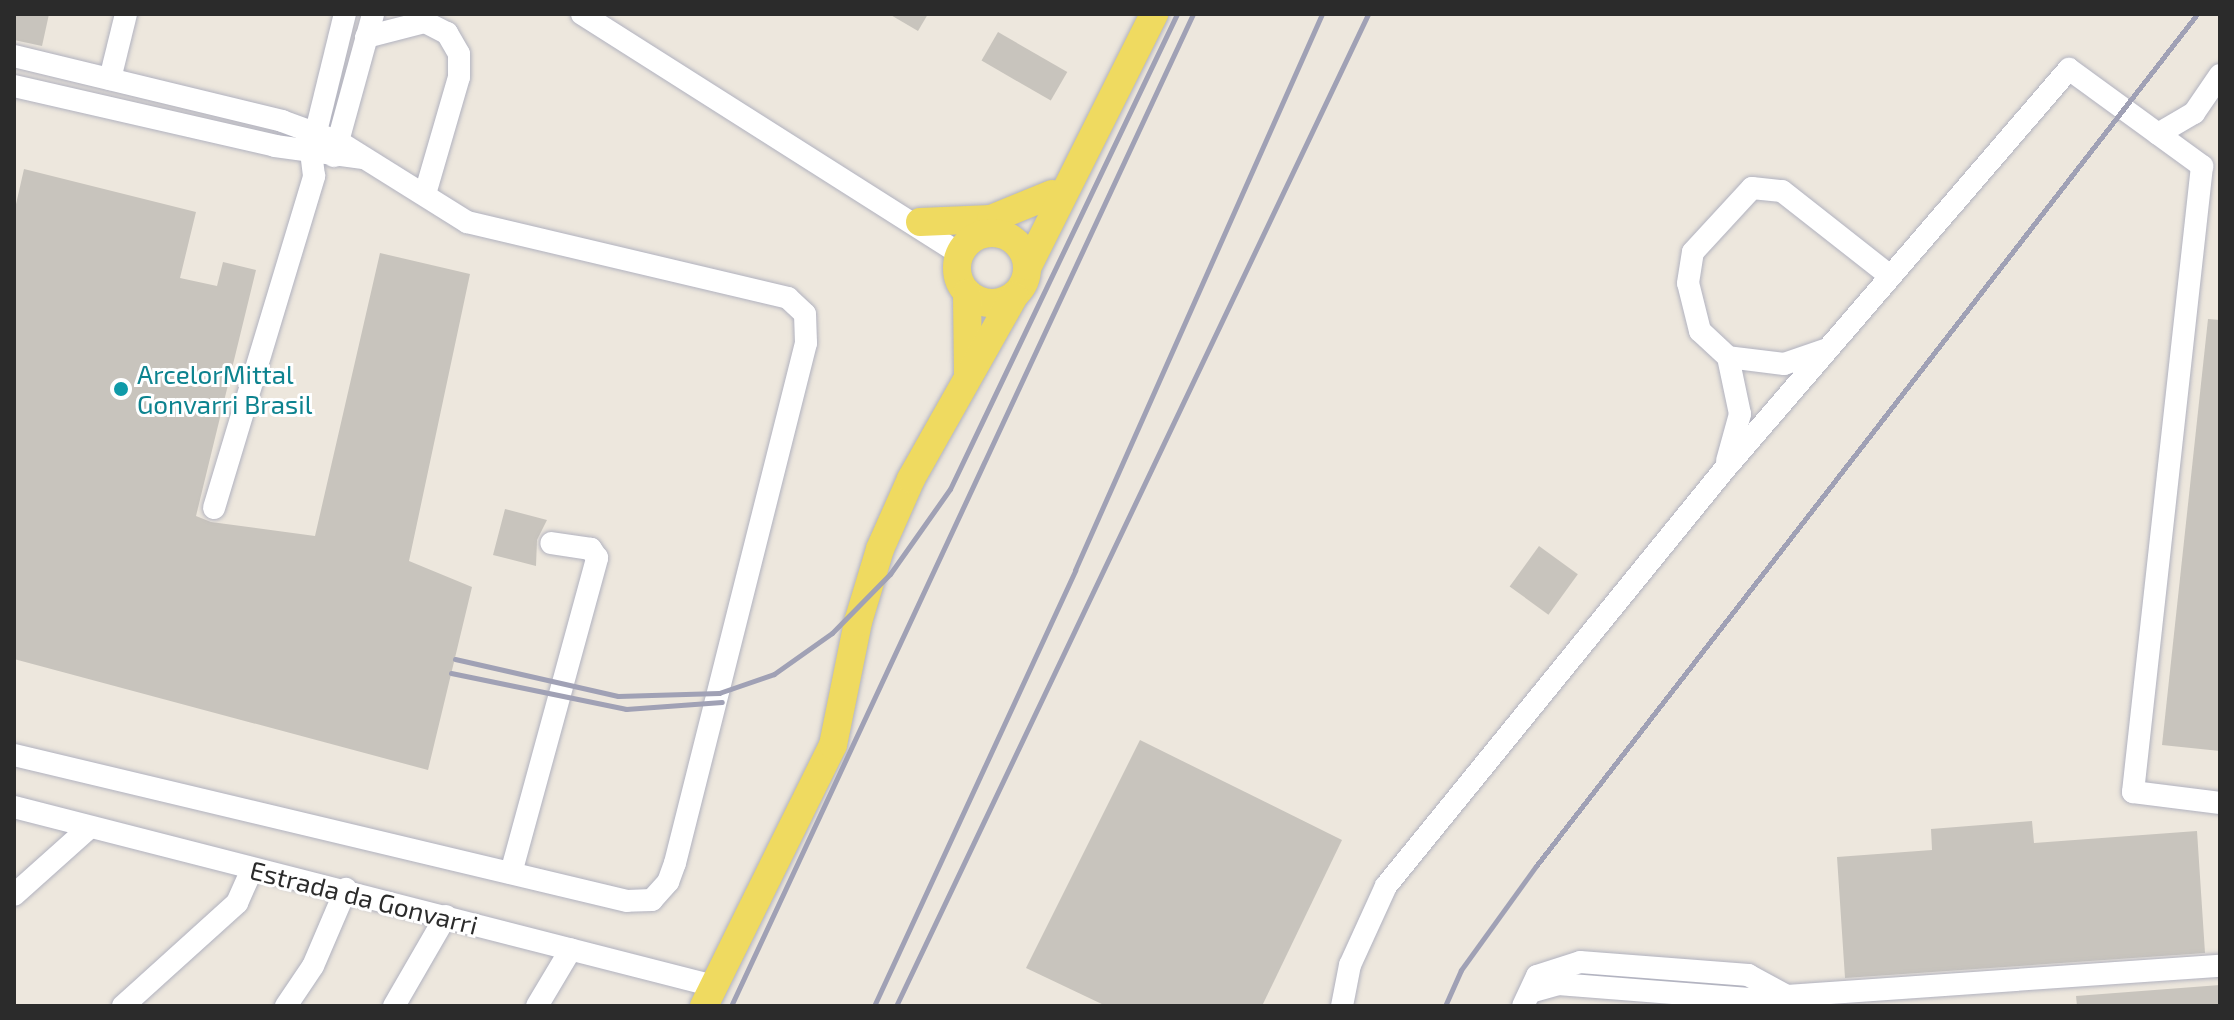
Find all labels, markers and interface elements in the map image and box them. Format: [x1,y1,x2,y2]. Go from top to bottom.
place label: ArcelorMittal Gonvarri Brasil [137,358,312,420]
marker: ArcelorMittal Gonvarri Brasil [112,380,130,398]
street label: Estrada da Gonvarri [247,854,481,940]

